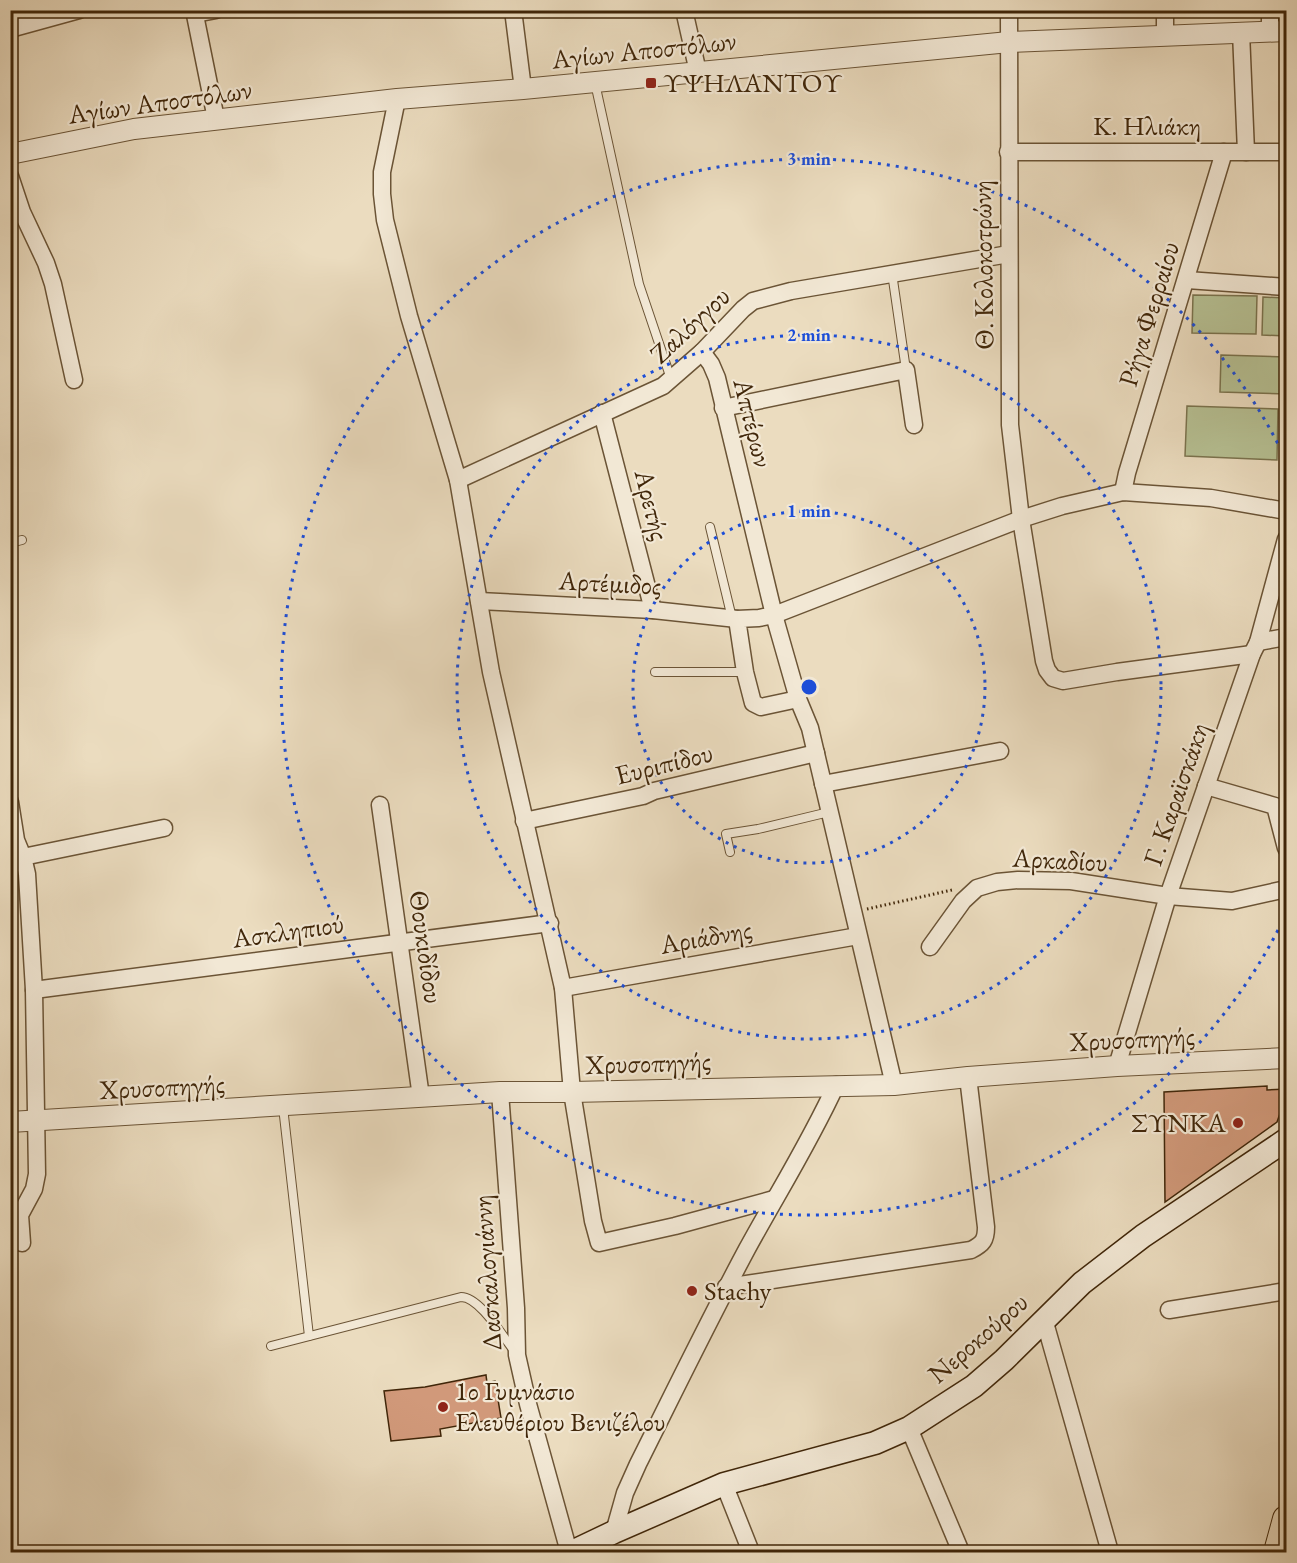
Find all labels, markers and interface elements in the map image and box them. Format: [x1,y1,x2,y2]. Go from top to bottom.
street label: Αγίων Αποστόλων [549,22,738,77]
place label: ΥΨΗΛΑΝΤΟΥ [663,65,842,100]
street label: Αγίων Αποστόλων [65,71,254,132]
marker: ΥΨΗΛΑΝΤΟΥ [644,76,658,90]
street label: Κ. Ηλιάκη [1093,108,1201,143]
text: 3 min [787,147,831,170]
street label: Θ. Κολοκοτρώνη [964,180,1001,350]
street label: Ρήγα Φερραίου [1110,237,1187,391]
street label: Ζαλόγγου [642,279,737,371]
text: 2 min [787,323,831,346]
street label: Απτέρων [725,374,781,471]
street label: Αρετής [627,465,678,544]
text: 1 min [787,499,831,522]
street label: Αρτέμιδος [557,562,662,603]
centre of rings [799,677,819,697]
street label: Γ. Καραϊσκάκη [1135,718,1216,870]
street label: Ευριπίδου [612,735,716,792]
street label: Αρκαδίου [1011,839,1109,879]
street label: Θουκιδίδου [401,888,452,1006]
street label: Ασκληπιού [229,905,346,956]
street label: Αριάδνης [656,911,755,962]
street label: Χρυσοπηγής [1067,1018,1196,1059]
street label: Χρυσοπηγής [583,1043,711,1082]
street label: Χρυσοπηγής [97,1066,226,1107]
place label: ΣΥΝΚΑ [1131,1105,1226,1140]
marker: ΣΥΝΚΑ [1231,1116,1245,1130]
street label: Δασκαλογιάννη [464,1194,509,1352]
place label: Stachy [704,1273,772,1308]
marker: Stachy [685,1284,699,1298]
street label: Νεροκούρου [920,1284,1035,1391]
place label: 1ο Γυμνάσιο Ελευθέριου Βενιζέλου [455,1373,665,1439]
marker: 1ο Γυμνάσιο Ελευθέριου Βενιζέλου [436,1400,450,1414]

